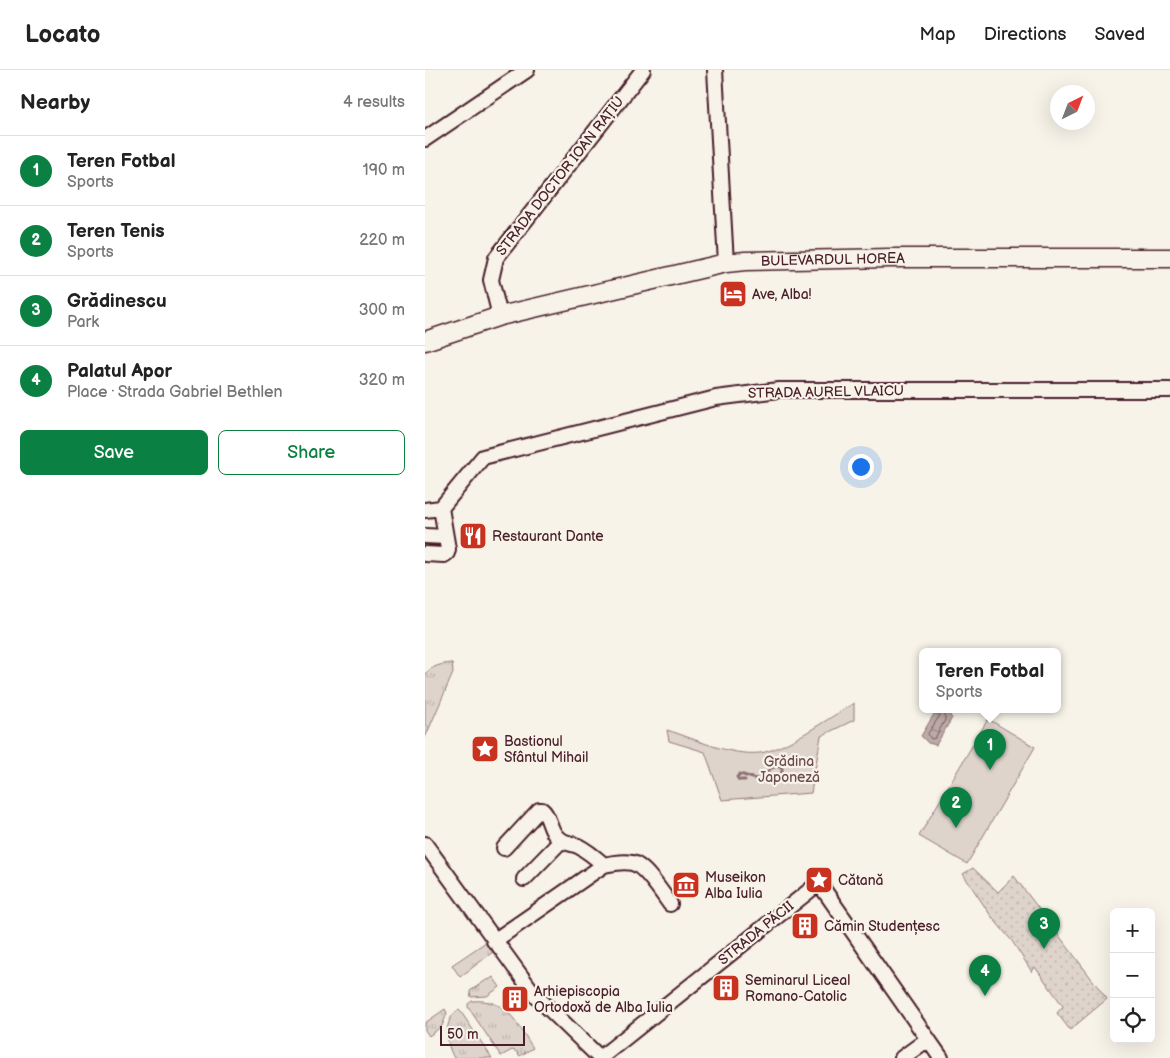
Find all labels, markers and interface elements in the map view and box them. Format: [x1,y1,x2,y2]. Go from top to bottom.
text: Locato [25,20,100,49]
text: Map [920,24,956,45]
text: Directions [984,24,1066,45]
text: Saved [1094,24,1145,45]
north arrow [1050,85,1095,130]
text: Nearby [20,90,90,115]
text: 4 results [343,93,405,112]
street label: STRADA DOCTOR IOAN RAȚIU [493,93,627,259]
text: Teren Fotbal [67,150,175,173]
text: 1 [33,161,39,180]
text: 190 m [363,161,405,180]
text: Sports [67,173,114,192]
text: Teren Tenis [67,220,165,243]
text: 2 [31,231,41,250]
text: 220 m [359,231,405,250]
text: Sports [67,243,114,262]
street label: BULEVARDUL HOREA [760,250,905,269]
hotel icon: Ave, Alba! [718,279,748,309]
place label: Ave, Alba! [752,286,812,303]
text: Grădinescu [67,290,167,313]
text: 3 [31,301,41,320]
text: 300 m [359,301,405,320]
text: Park [67,313,99,332]
text: Palatul Apor [67,360,172,383]
text: 4 [31,371,41,390]
text: 320 m [359,371,405,390]
street label: STRADA AUREL VLAICU [748,382,904,402]
text: Place · Strada Gabriel Bethlen [67,383,282,402]
button: Save [20,430,208,475]
button: Share [218,430,405,475]
your location [848,454,874,480]
restaurant icon: Restaurant Dante [458,521,488,551]
place label: Restaurant Dante [492,528,603,545]
popup [919,648,1061,713]
text: Teren Fotbal [936,660,1044,683]
text: Sports [936,683,982,702]
pin: 1 [974,729,1006,770]
place label: Bastionul Sfântul Mihail [504,733,588,766]
place icon: Bastionul Sfântul Mihail [470,734,500,764]
park label: Grădina Japoneză [758,753,820,786]
pin: 2 [940,787,972,828]
place icon: Cătană [804,865,834,895]
place label: Museikon Alba Iulia [705,869,766,902]
museum icon: Museikon Alba Iulia [671,870,701,900]
place label: Cătană [838,872,884,889]
street label: STRADA PĂCII [714,897,797,969]
pin: 3 [1028,908,1060,949]
map controls [1110,908,1155,1043]
button: + [1110,908,1155,953]
building icon: Cămin Studențesc [790,911,820,941]
place label: Cămin Studențesc [824,918,940,935]
button: − [1110,953,1155,998]
pin: 4 [969,955,1001,996]
place label: Seminarul Liceal Romano-Catolic [745,972,850,1005]
building icon: Seminarul Liceal Romano-Catolic [711,973,741,1003]
place label: Arhiepiscopia Ortodoxă de Alba Iulia [534,983,673,1016]
building icon: Arhiepiscopia Ortodoxă de Alba Iulia [500,984,530,1014]
button: locate [1110,998,1155,1043]
scale bar [440,1023,525,1046]
text: 50 m [447,1026,479,1043]

